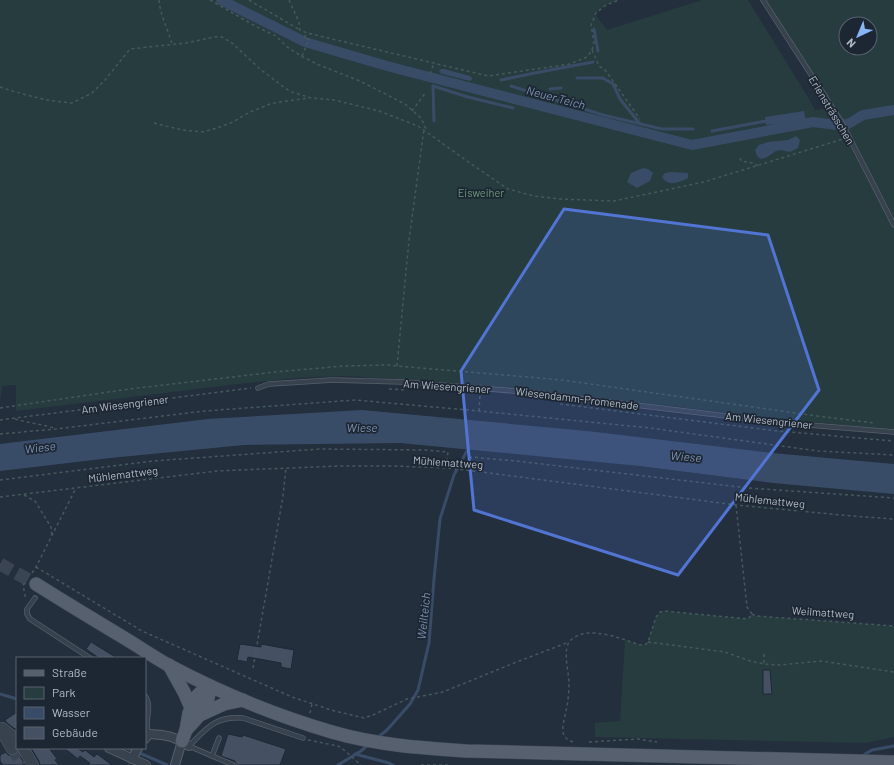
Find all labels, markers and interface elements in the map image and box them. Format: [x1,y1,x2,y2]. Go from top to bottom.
north arrow [838,16,878,56]
text: N [844,36,858,51]
street label: Erlensträsschen [806,73,858,147]
water label: Neuer Teich [525,82,587,112]
park label: Eisweiher [458,186,504,199]
street label: Am Wiesengriener [403,376,491,396]
street label: Wiesendamm-Promenade [515,384,639,412]
street label: Am Wiesengriener [81,392,169,416]
street label: Am Wiesengriener [725,409,813,431]
water label: Wiese [346,420,378,434]
water label: Wiese [24,438,56,456]
water label: Wiese [670,448,702,464]
street label: Mühlemattweg [412,453,484,471]
street label: Mühlemattweg [87,463,159,485]
street label: Mühlemattweg [734,490,806,510]
water label: Weilteich [414,592,432,640]
street label: Weilmattweg [791,603,855,621]
legend [16,657,146,749]
text: Straße [52,665,87,679]
text: Park [52,685,76,699]
text: Wasser [52,705,91,719]
text: Gebäude [52,725,98,739]

